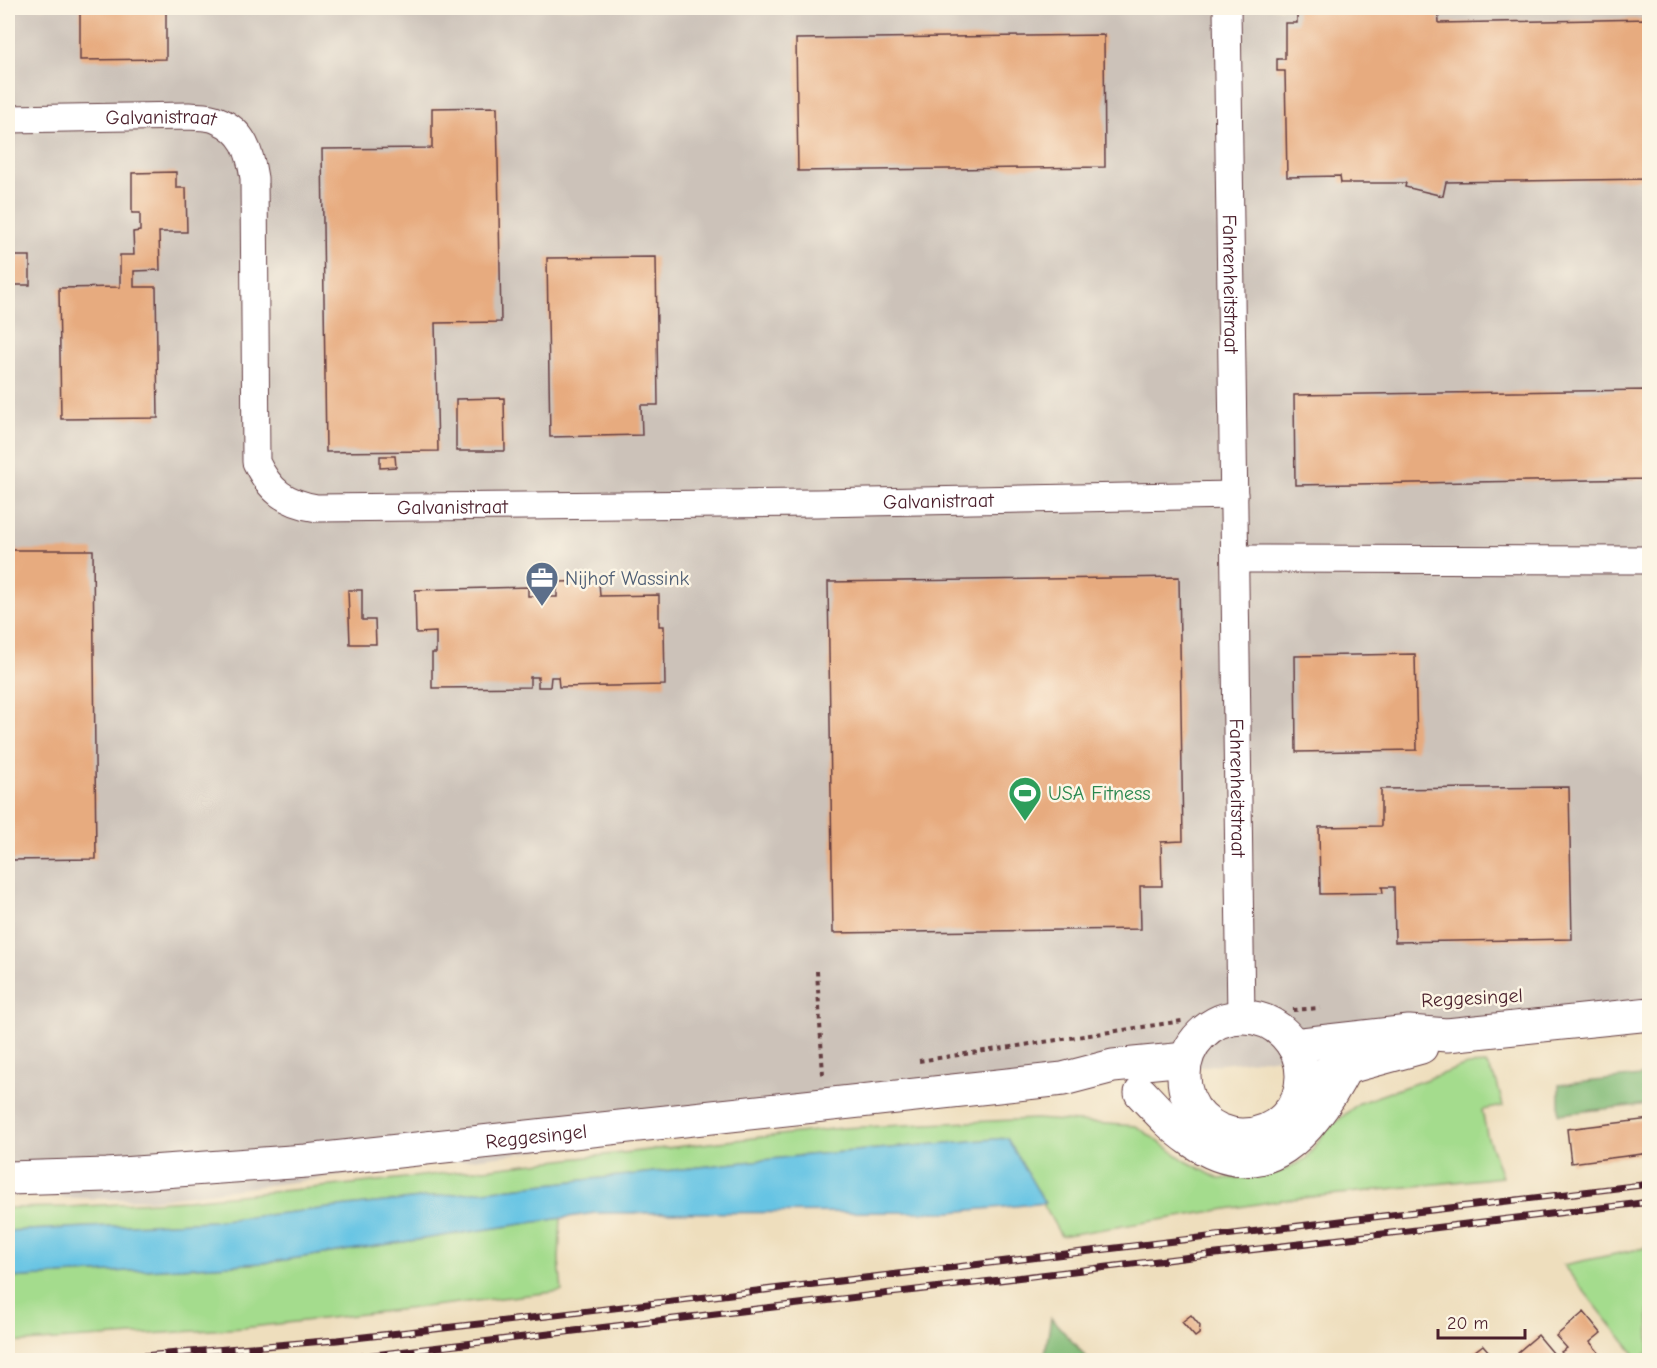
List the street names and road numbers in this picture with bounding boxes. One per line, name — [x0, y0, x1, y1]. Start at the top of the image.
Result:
street label: Galvanistraat — [105, 104, 221, 131]
street label: Fahrenheitstraat — [1218, 214, 1243, 355]
street label: Galvanistraat — [883, 488, 995, 513]
street label: Galvanistraat — [397, 495, 509, 519]
street label: Fahrenheitstraat — [1225, 718, 1250, 859]
street label: Reggesingel — [1421, 984, 1523, 1012]
street label: Reggesingel — [484, 1119, 588, 1153]

